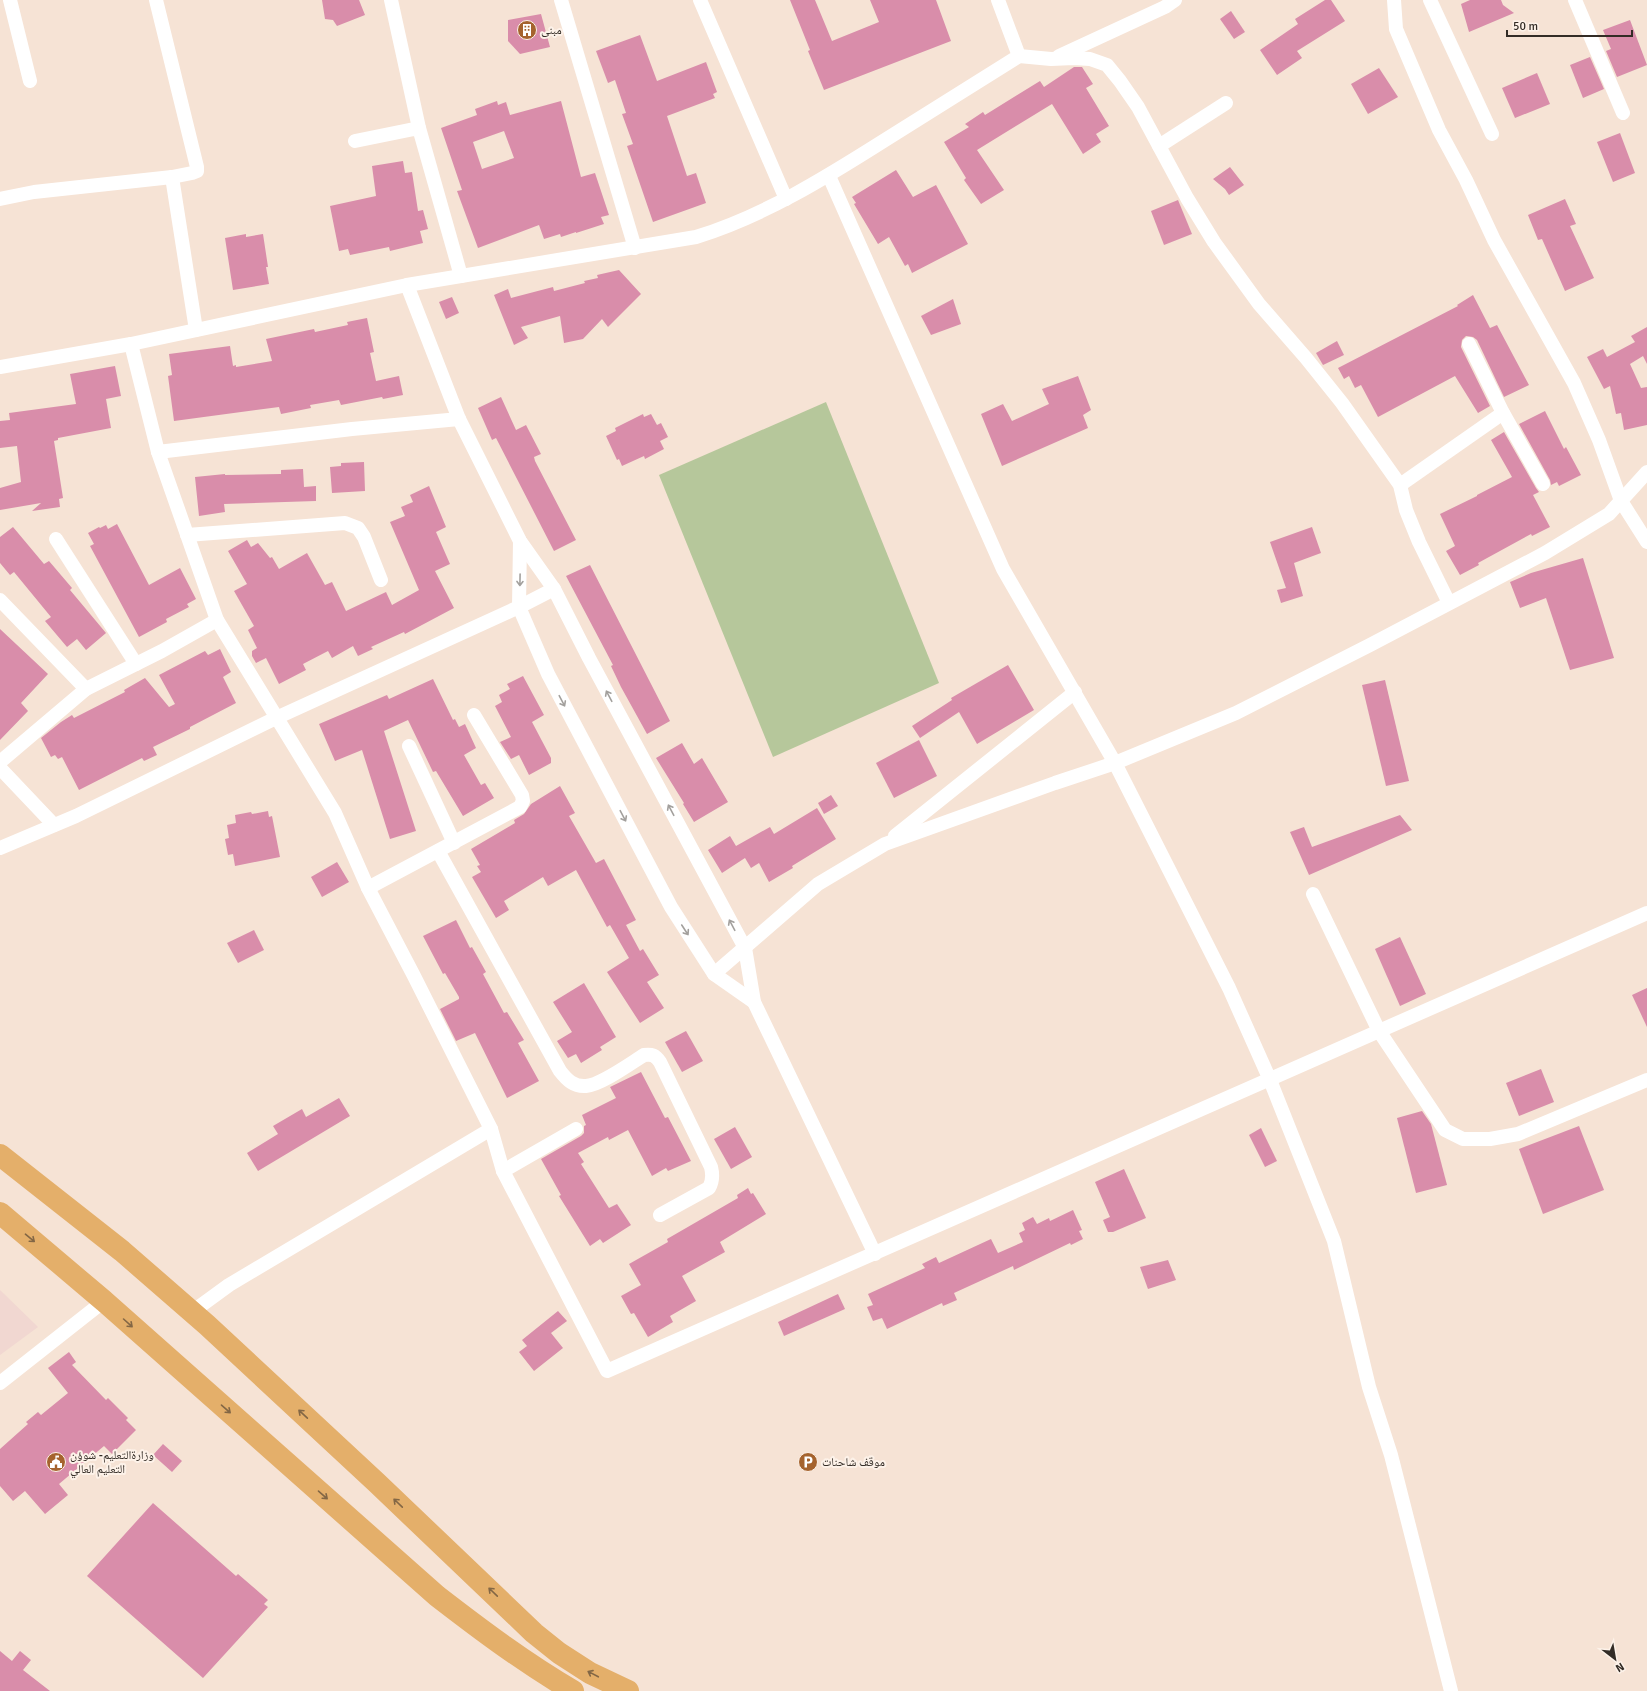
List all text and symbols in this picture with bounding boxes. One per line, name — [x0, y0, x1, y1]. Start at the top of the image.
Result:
scale bar — [1507, 12, 1632, 38]
building icon: مبنى — [516, 19, 538, 41]
text: 50 m — [1513, 19, 1538, 34]
place label: مبنى — [541, 23, 562, 38]
one-way arrow — [516, 573, 524, 586]
one-way arrow — [605, 690, 612, 702]
one-way arrow — [559, 694, 567, 706]
one-way arrow — [666, 805, 674, 817]
one-way arrow — [620, 810, 627, 822]
one-way arrow — [728, 919, 736, 931]
one-way arrow — [681, 924, 690, 935]
one-way arrow — [24, 1234, 35, 1243]
one-way arrow — [123, 1318, 133, 1327]
one-way arrow — [220, 1405, 231, 1414]
one-way arrow — [298, 1410, 308, 1419]
place label: وزارةالتعليم- شوؤن التعليم العالي — [70, 1448, 154, 1479]
public building icon: وزارةالتعليم- شوؤن التعليم العالي — [45, 1451, 67, 1473]
parking icon: موقف شاحنات — [797, 1451, 819, 1473]
place label: موقف شاحنات — [822, 1455, 885, 1470]
one-way arrow — [318, 1490, 329, 1499]
one-way arrow — [393, 1498, 403, 1508]
one-way arrow — [488, 1588, 498, 1597]
north arrow — [1595, 1639, 1635, 1679]
text: N — [1613, 1660, 1627, 1675]
one-way arrow — [587, 1670, 599, 1677]

